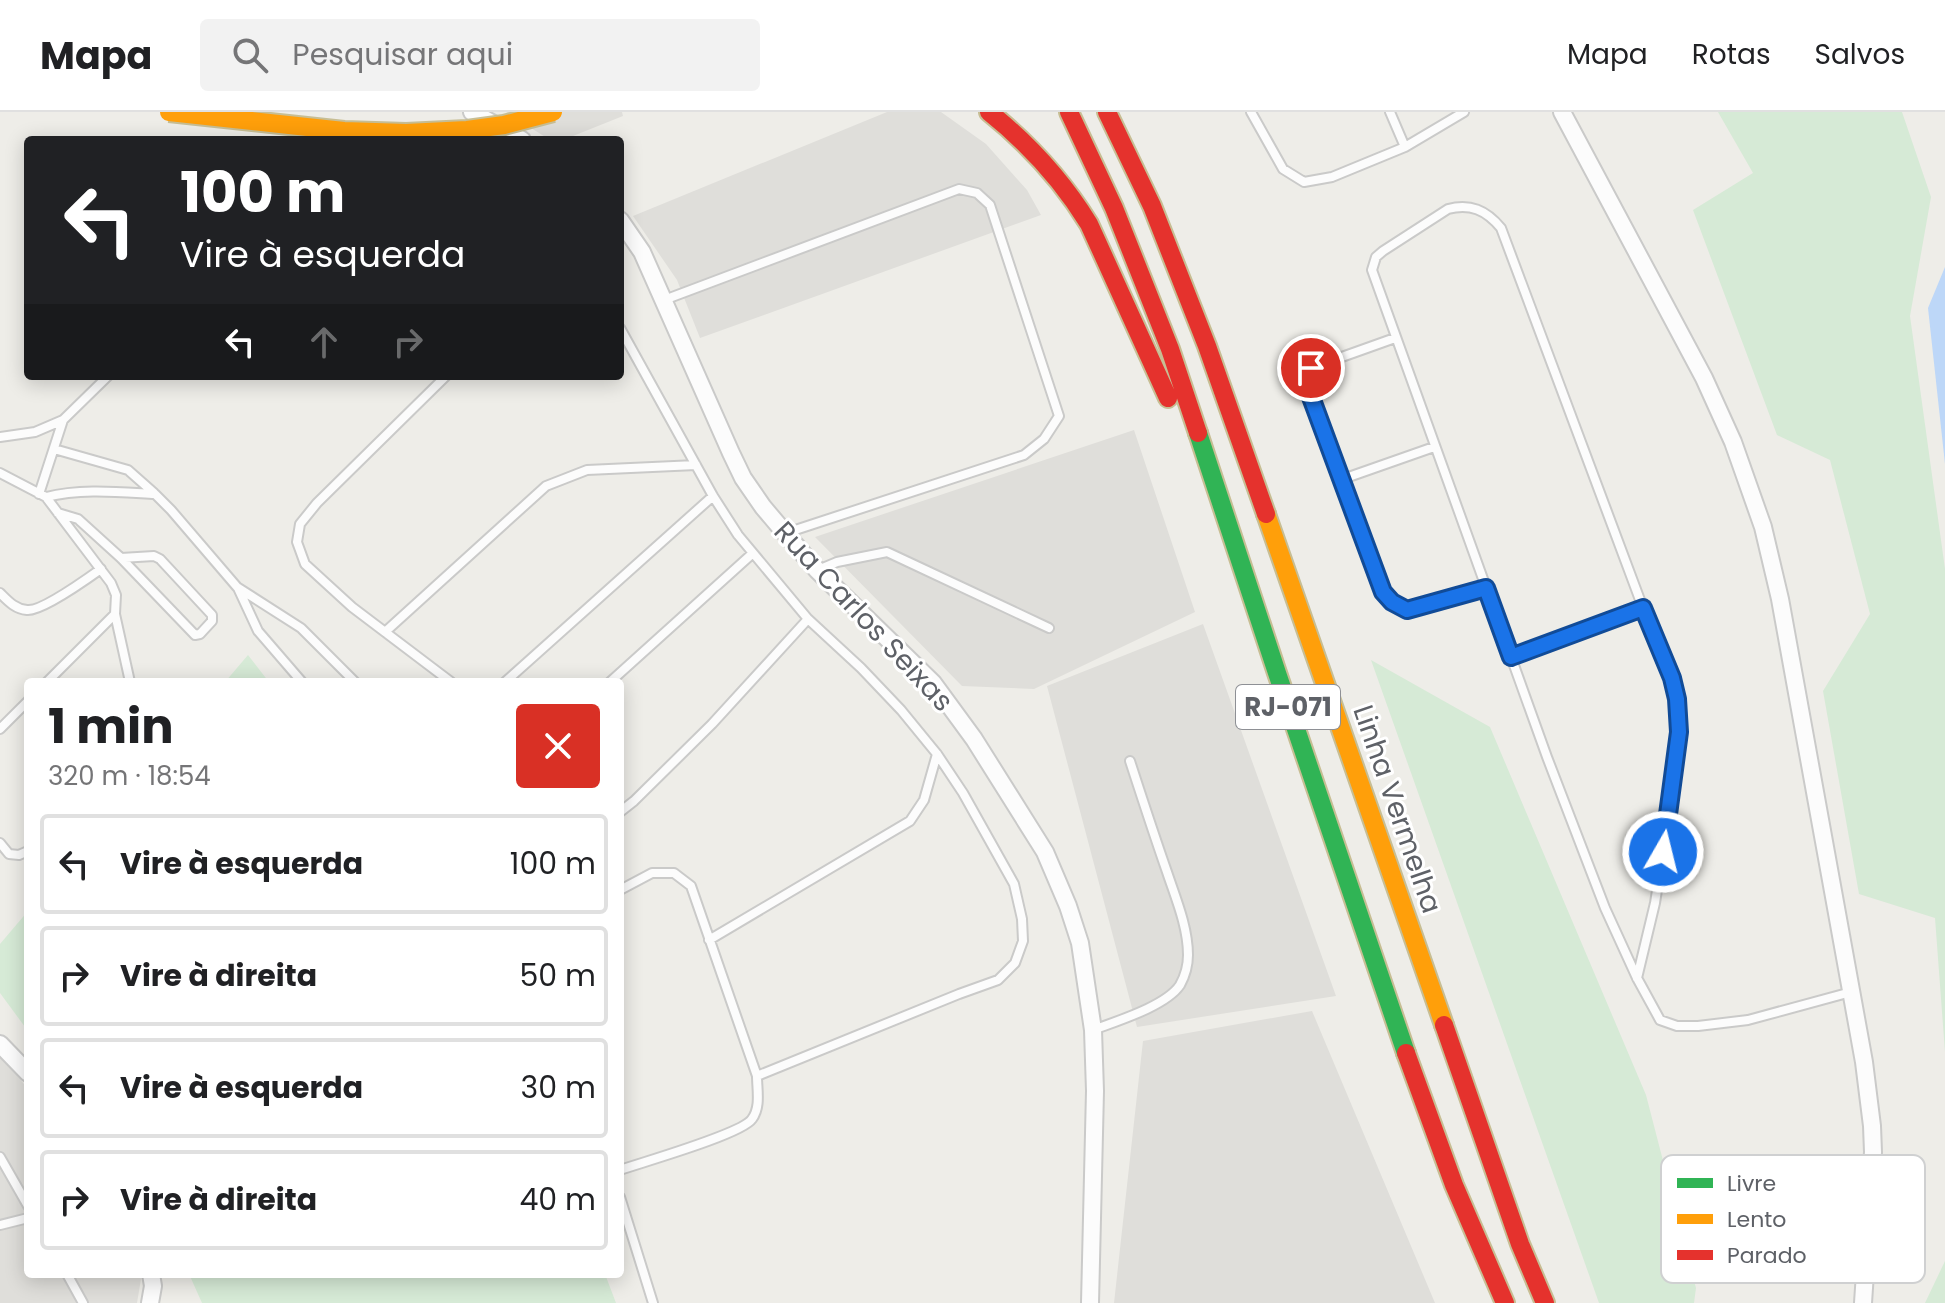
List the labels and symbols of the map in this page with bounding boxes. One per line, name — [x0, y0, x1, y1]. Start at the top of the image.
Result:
pin — [1277, 334, 1345, 402]
street label: Rua Carlos Seixas — [765, 513, 962, 720]
road number: RJ-071 — [1236, 685, 1340, 729]
street label: Linha Vermelha — [1344, 700, 1451, 919]
position arrow — [1621, 810, 1705, 894]
legend — [1661, 1155, 1925, 1283]
text: Livre — [1727, 1168, 1776, 1199]
text: Lento — [1727, 1204, 1786, 1235]
text: Parado — [1727, 1240, 1807, 1271]

